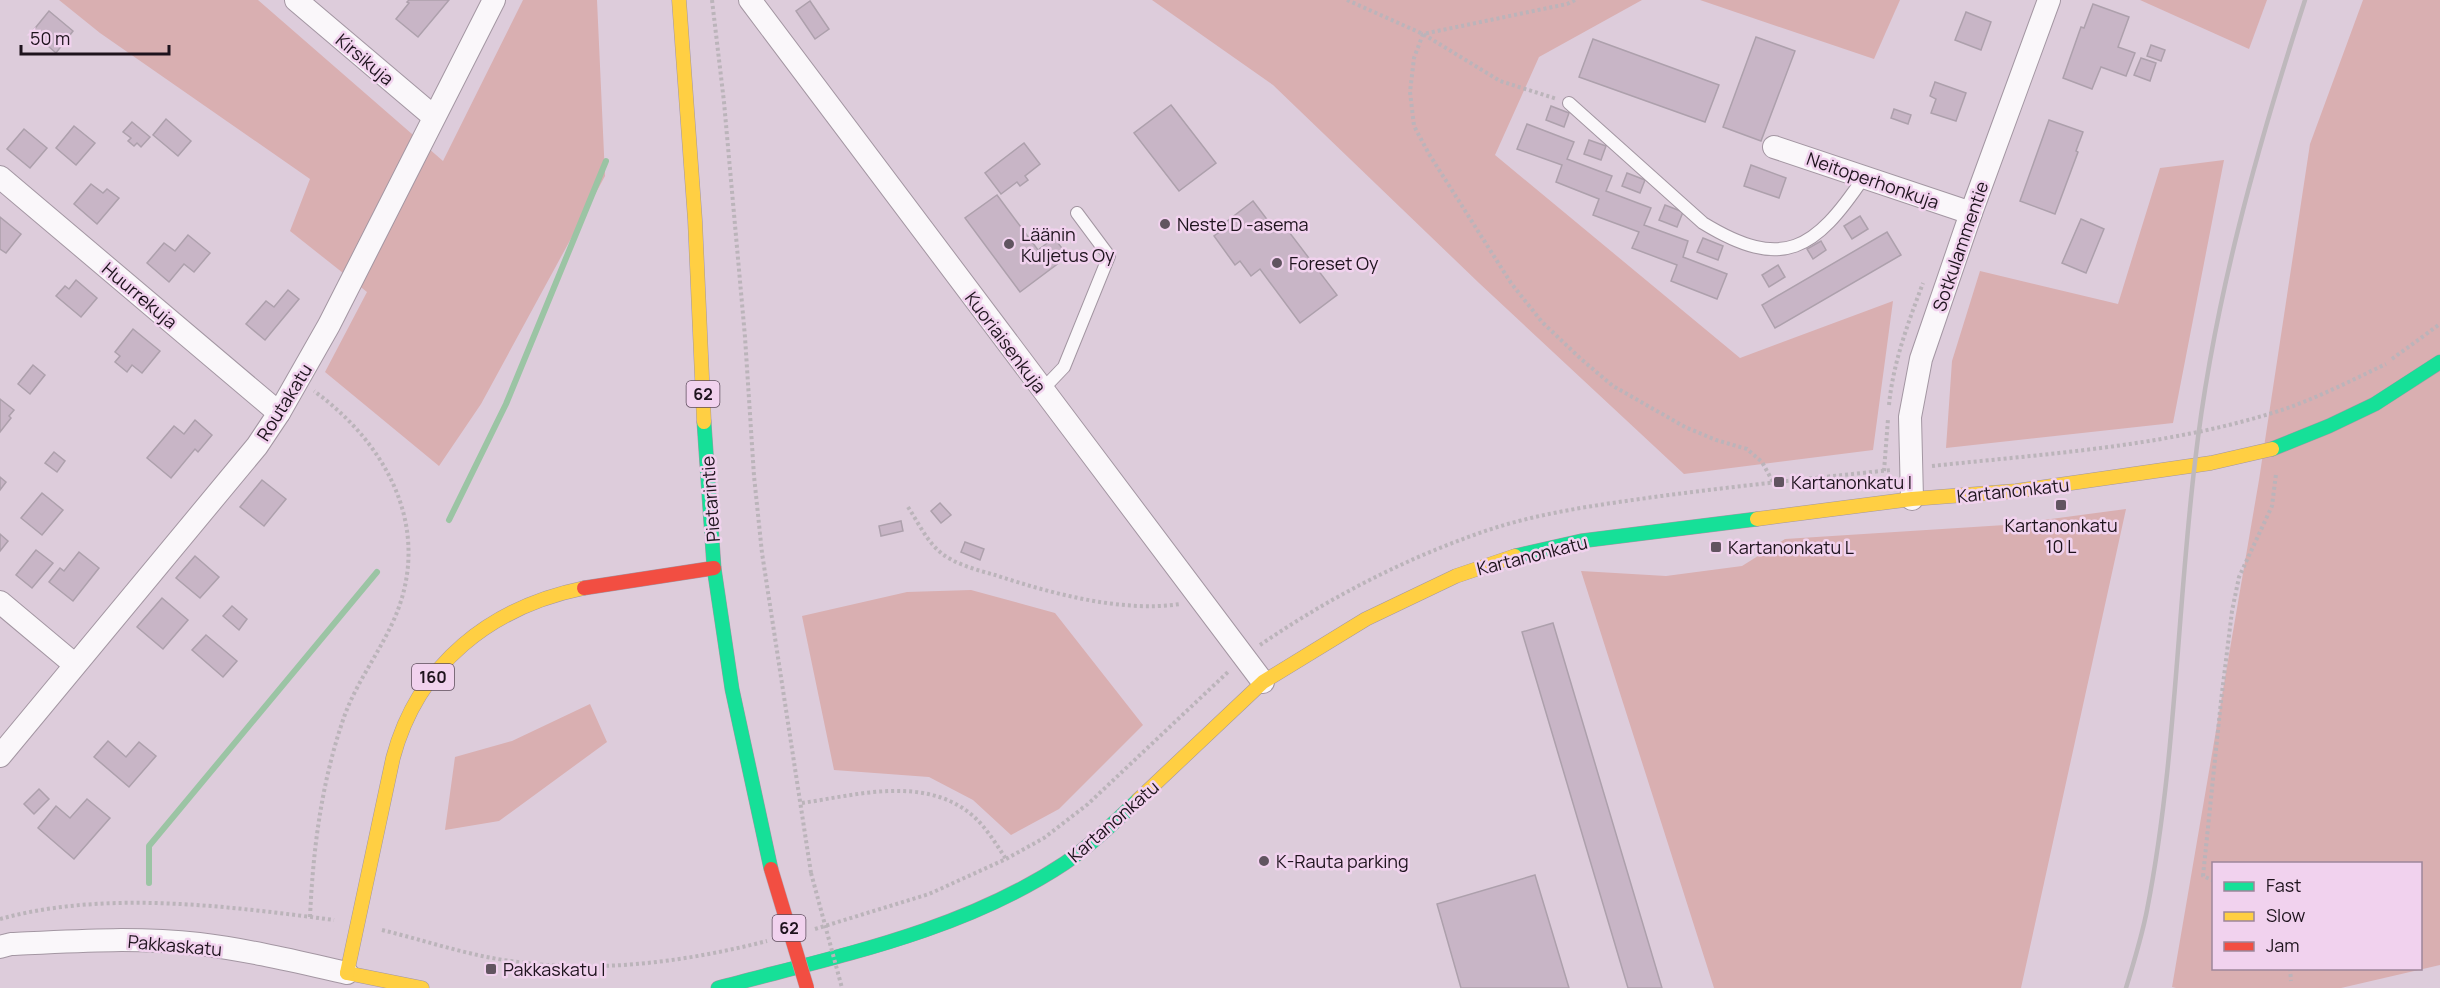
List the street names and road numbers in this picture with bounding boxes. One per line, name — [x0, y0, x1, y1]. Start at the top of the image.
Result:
street label: Kirsikuja — [331, 28, 399, 90]
street label: Neitoperhonkuja — [1804, 146, 1942, 214]
street label: Sotkulammentie — [1926, 178, 1994, 314]
street label: Huurrekuja — [97, 257, 183, 333]
street label: Kuoriaisenkuja — [960, 287, 1052, 397]
street label: Routakatu — [251, 359, 317, 445]
road number: 62 — [686, 381, 720, 407]
street label: Pietarintie — [695, 455, 725, 543]
street label: Kartanonkatu — [1955, 472, 2071, 508]
street label: Kartanonkatu — [1474, 530, 1590, 580]
road number: 160 — [412, 664, 454, 690]
street label: Kartanonkatu — [1062, 775, 1164, 867]
road number: 62 — [772, 915, 806, 941]
street label: Pakkaskatu — [127, 929, 223, 961]

